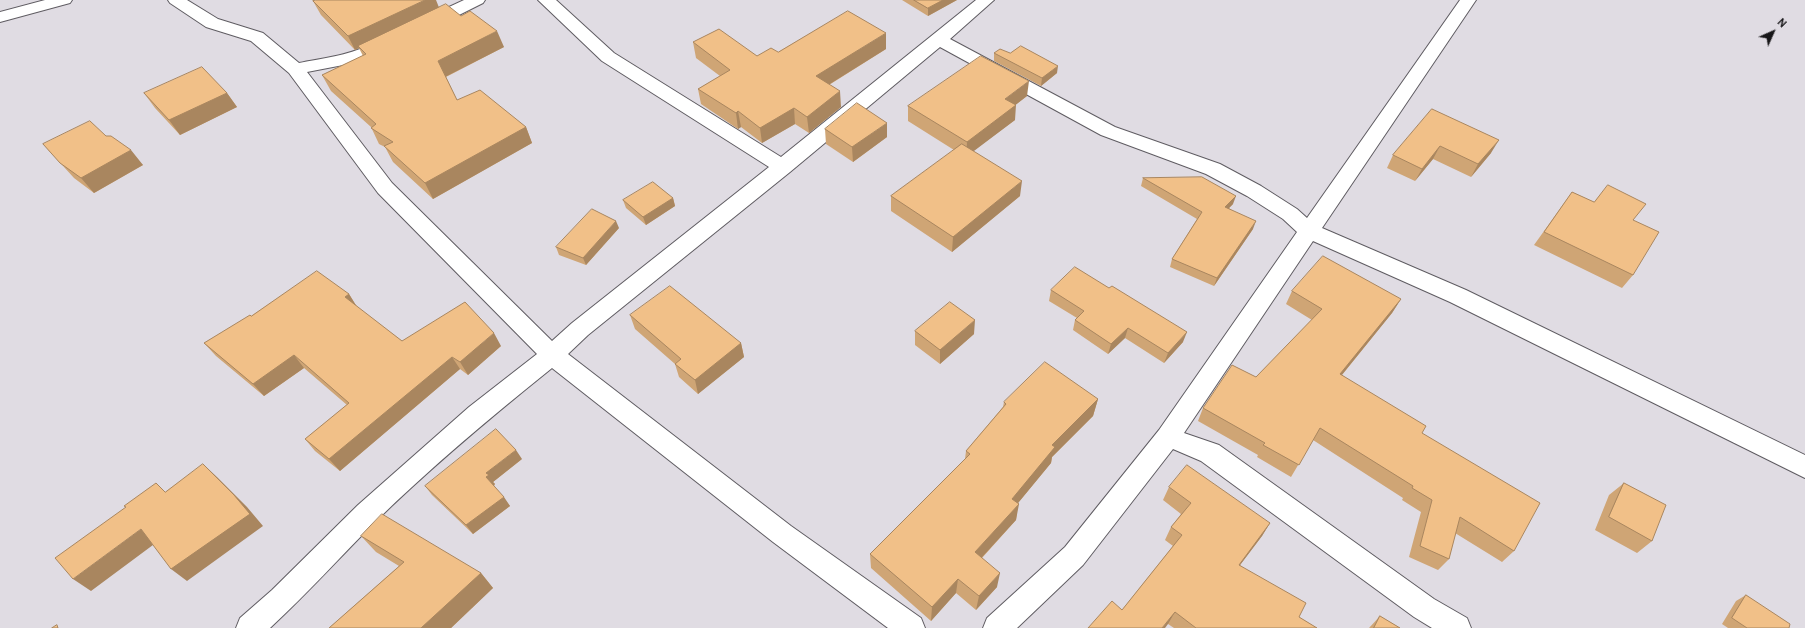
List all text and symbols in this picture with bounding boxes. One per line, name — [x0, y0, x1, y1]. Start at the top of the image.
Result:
north arrow — [1753, 12, 1793, 52]
text: N — [1774, 16, 1789, 31]

